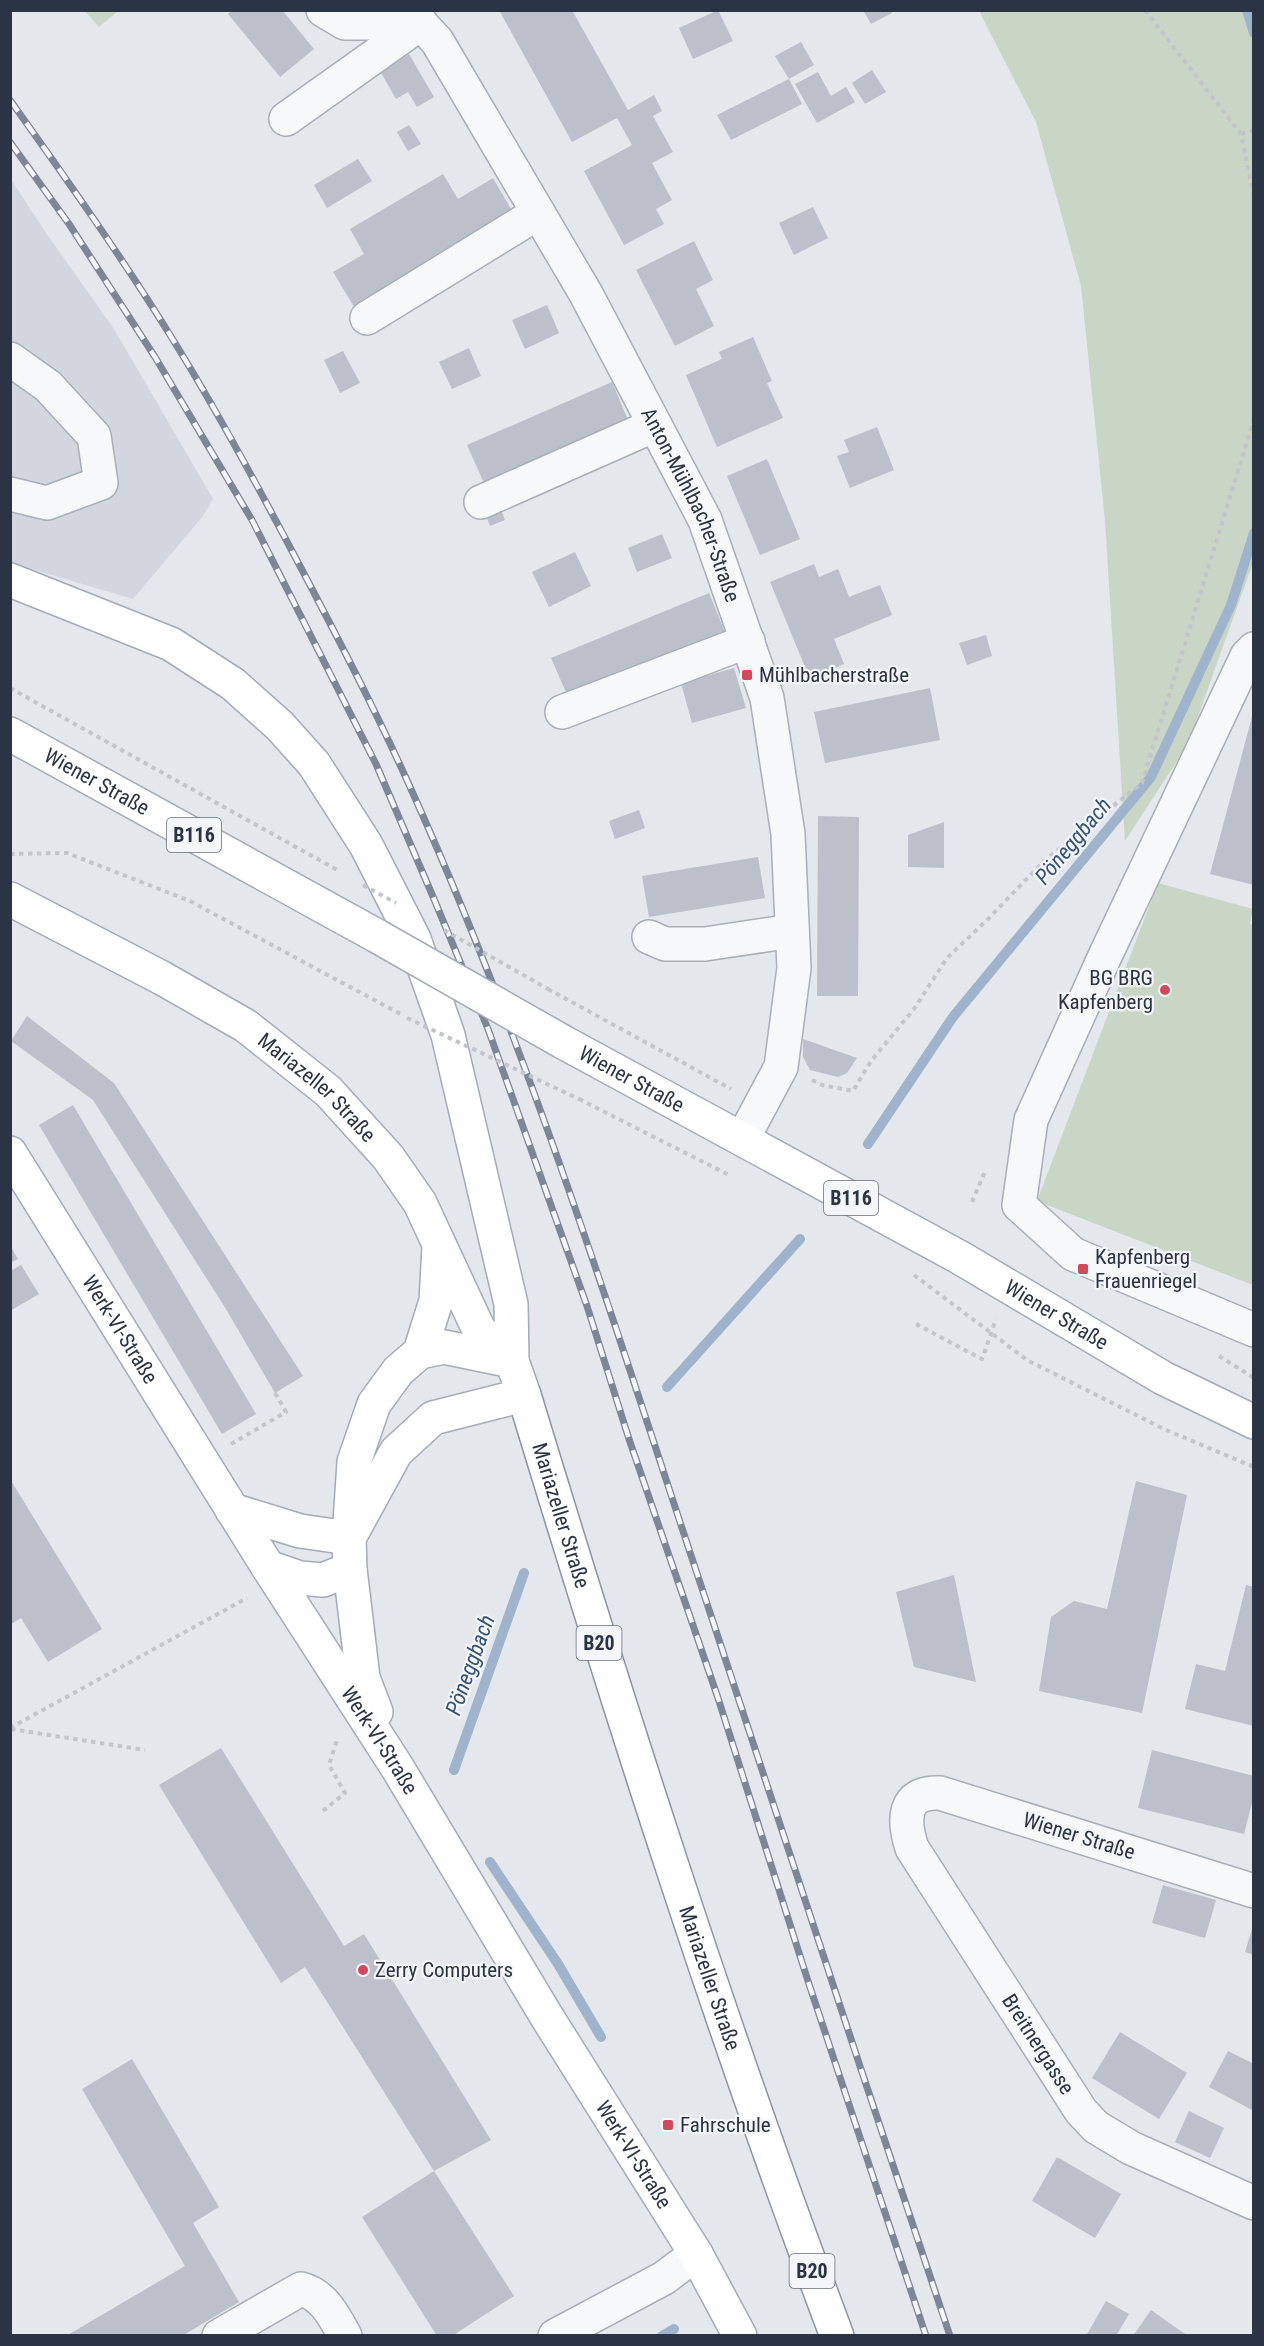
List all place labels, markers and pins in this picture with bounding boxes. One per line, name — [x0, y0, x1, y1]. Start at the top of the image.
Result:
place label: Mühlbacherstraße — [759, 663, 909, 687]
marker: Mühlbacherstraße — [740, 668, 754, 682]
place label: BG BRG Kapfenberg — [1058, 966, 1153, 1014]
marker: BG BRG Kapfenberg — [1158, 983, 1172, 997]
place label: Kapfenberg Frauenriegel — [1095, 1245, 1197, 1293]
marker: Kapfenberg Frauenriegel — [1076, 1262, 1090, 1276]
place label: Zerry Computers — [375, 1958, 513, 1982]
marker: Zerry Computers — [356, 1963, 370, 1977]
place label: Fahrschule — [680, 2113, 771, 2137]
marker: Fahrschule — [661, 2118, 675, 2132]

